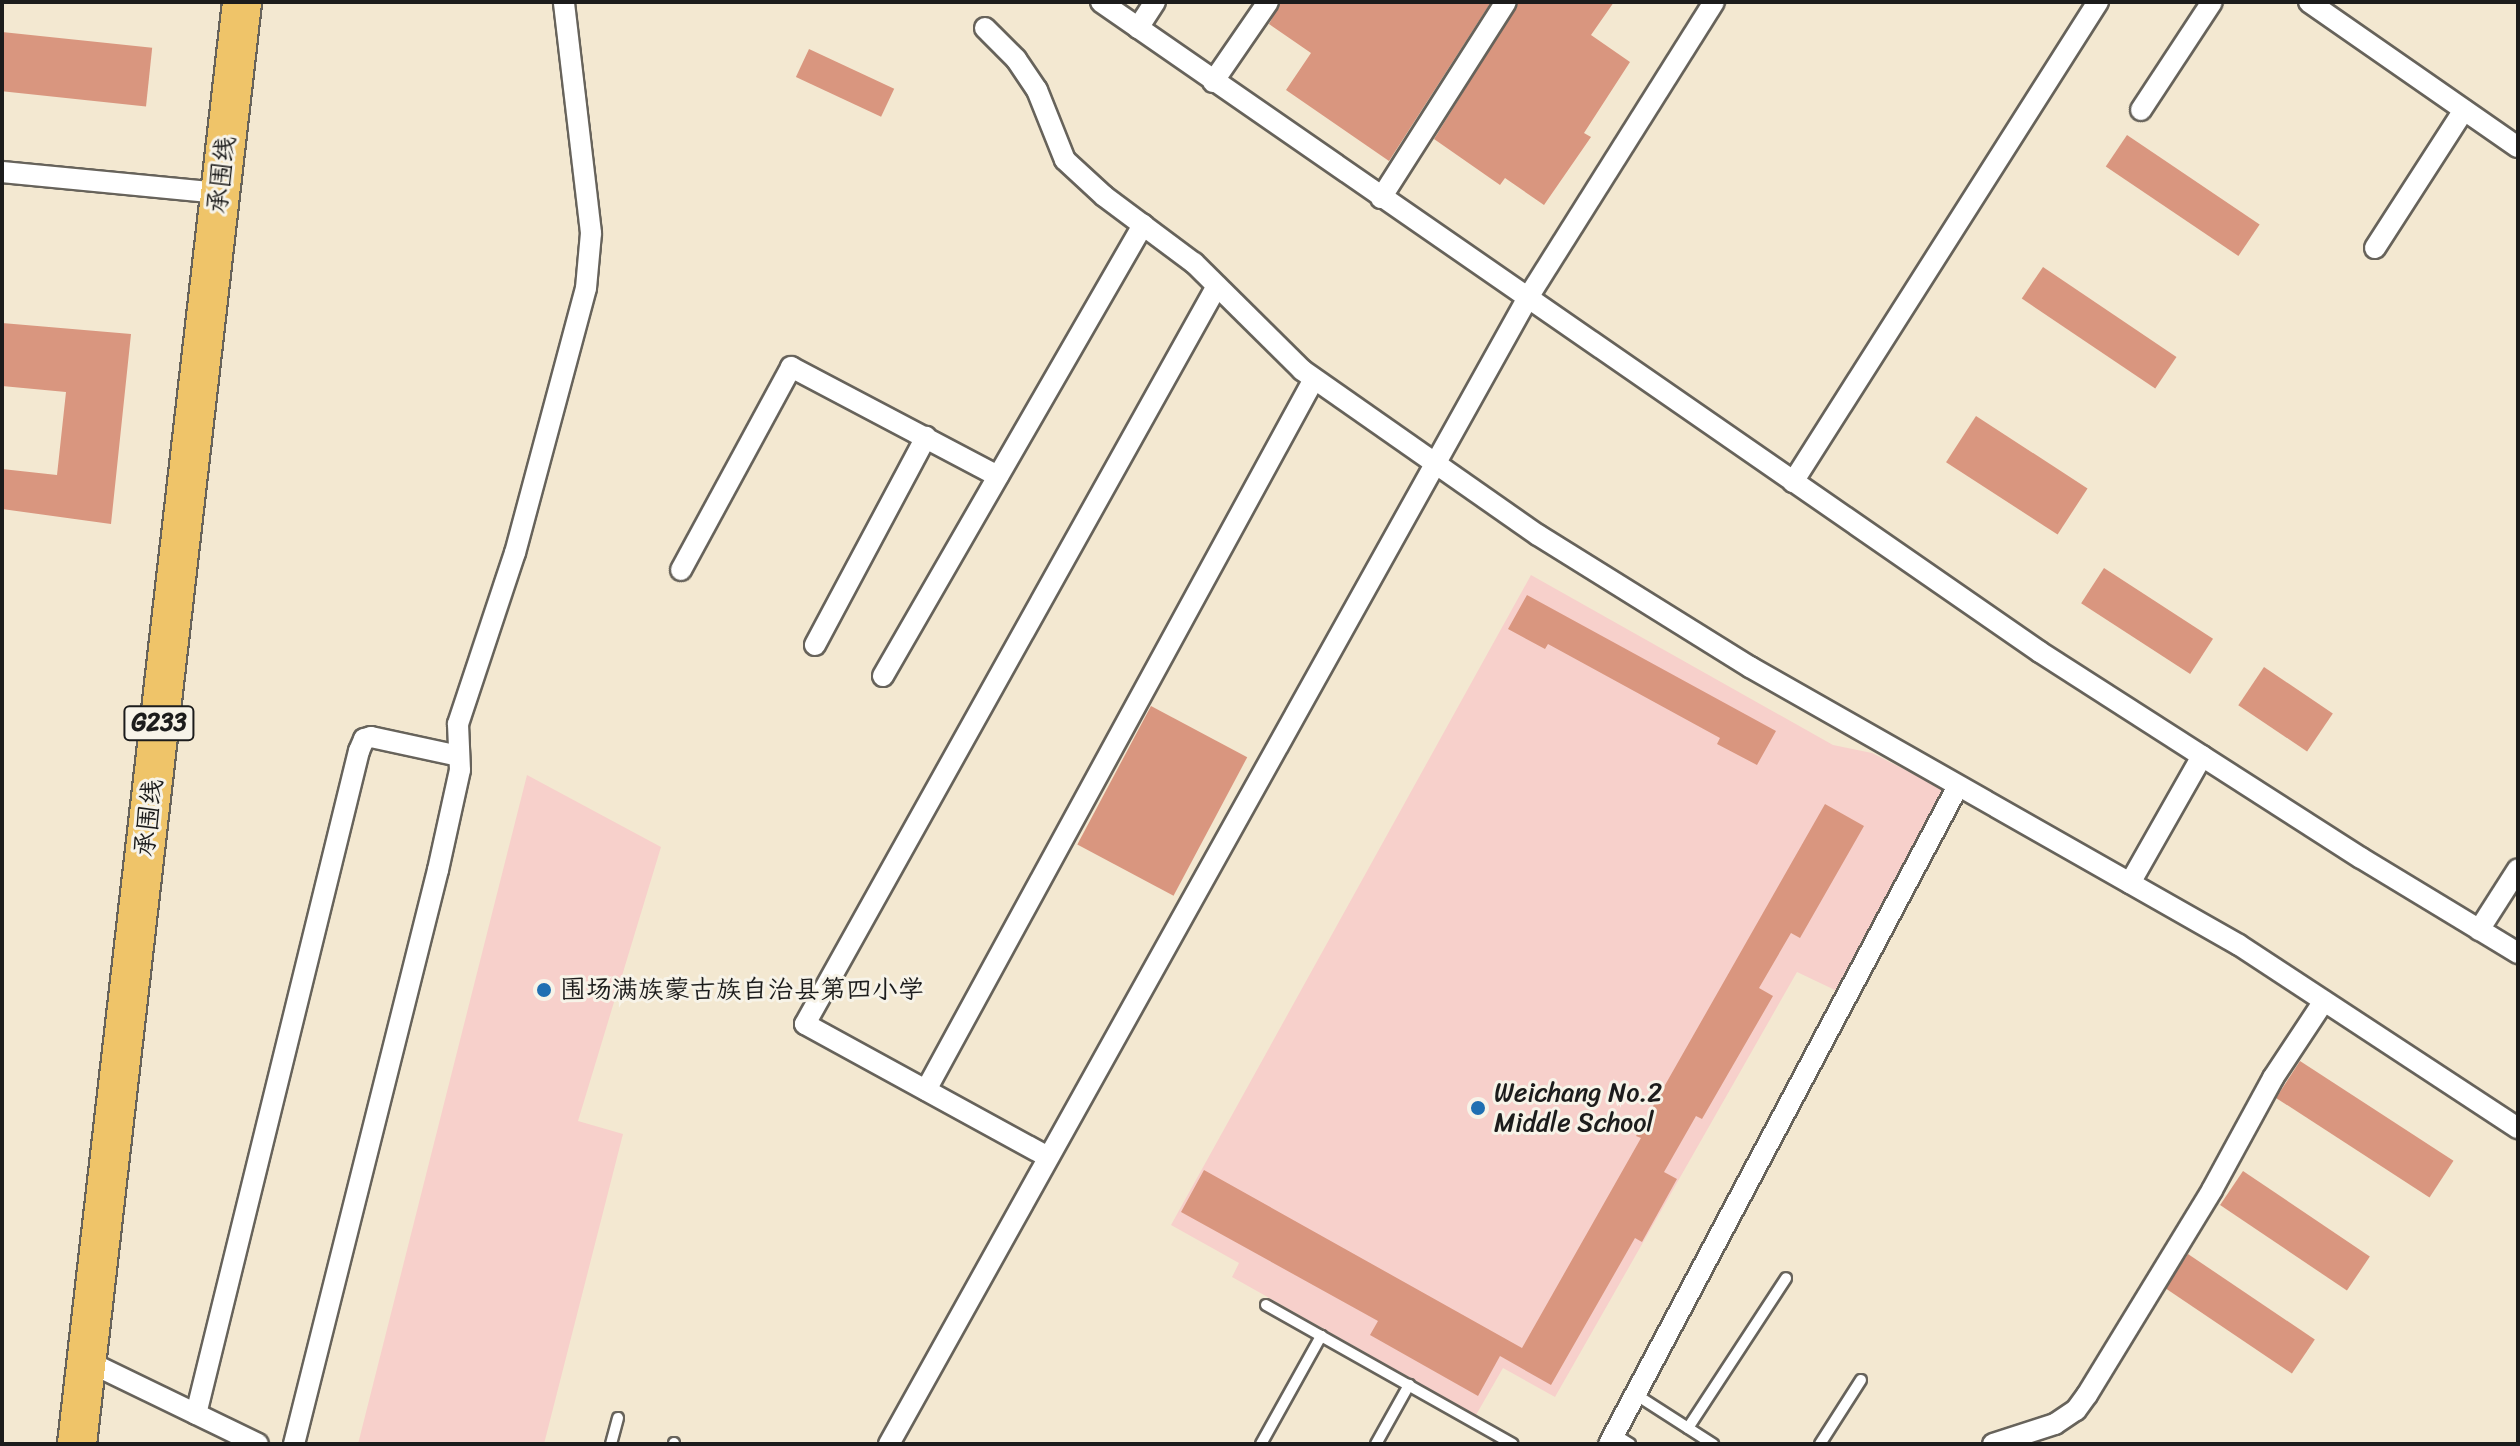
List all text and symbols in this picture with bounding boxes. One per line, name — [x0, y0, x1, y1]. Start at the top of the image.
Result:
street label: 承围线 — [202, 134, 242, 216]
road number: G233 — [123, 703, 195, 743]
street label: 承围线 — [129, 777, 169, 859]
place label: 围场满族蒙古族自治县第四小学 — [560, 974, 924, 1006]
marker: 围场满族蒙古族自治县第四小学 — [535, 981, 553, 999]
place label: Weichang No.2 Middle School — [1494, 1077, 1662, 1138]
marker: Weichang No.2 Middle School — [1469, 1099, 1487, 1117]

